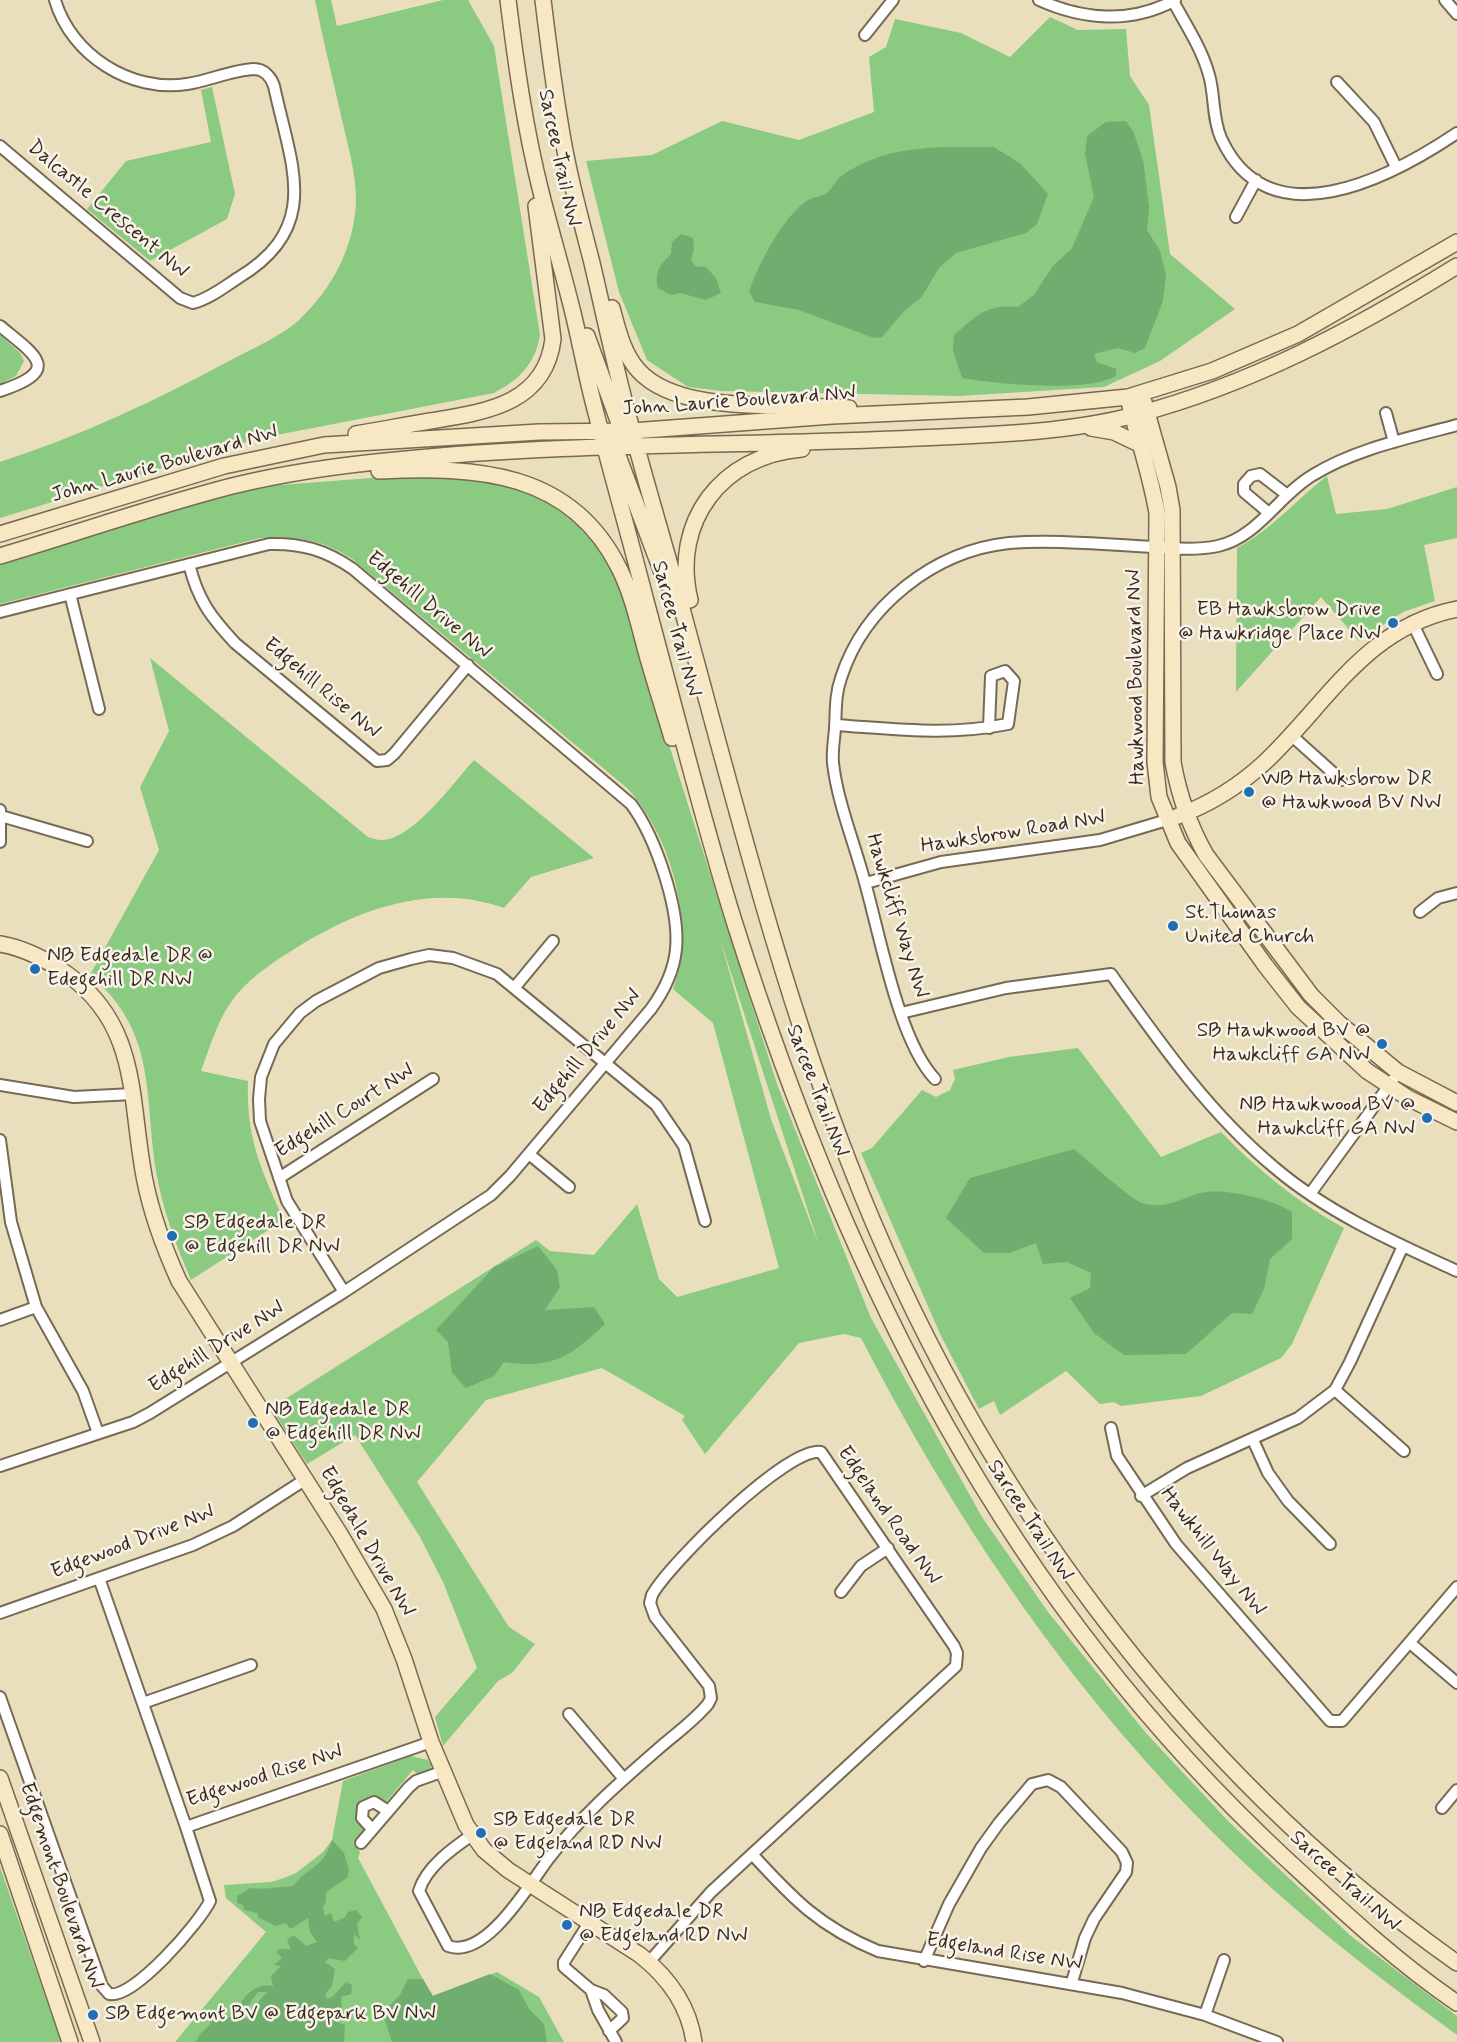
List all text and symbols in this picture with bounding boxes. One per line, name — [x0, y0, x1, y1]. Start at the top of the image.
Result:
street label: Sarcee Trail NW — [531, 87, 585, 229]
street label: Dalcastle Crescent NW — [21, 135, 193, 285]
street label: John Laurie Boulevard NW — [621, 381, 857, 423]
street label: John Laurie Boulevard NW — [49, 421, 281, 509]
street label: Edgehill Drive NW — [361, 547, 495, 665]
street label: Sarcee Trail NW — [645, 558, 705, 700]
street label: Hawkwood Boulevard NW — [1123, 569, 1151, 785]
place label: EB Hawksbrow Drive @ Hawkridge Place NW — [1178, 598, 1381, 648]
marker: EB Hawksbrow Drive @ Hawkridge Place NW — [1386, 616, 1400, 630]
street label: Edgehill Rise NW — [258, 633, 384, 745]
place label: WB Hawksbrow DR @ Hawkwood BV NW — [1261, 767, 1441, 817]
marker: WB Hawksbrow DR @ Hawkwood BV NW — [1242, 785, 1256, 799]
street label: Hawksbrow Road NW — [919, 806, 1107, 860]
street label: Hawkcliff Way NW — [859, 831, 933, 1001]
place label: St.Thomas United Church — [1185, 901, 1314, 951]
marker: St.Thomas United Church — [1166, 919, 1180, 933]
place label: NB Edgedale DR @ Edegehill DR NW — [47, 944, 213, 994]
marker: NB Edgedale DR @ Edegehill DR NW — [28, 962, 42, 976]
street label: Edgehill Drive NW — [529, 985, 647, 1119]
place label: SB Hawkwood BV @ Hawkcliff GA NW — [1197, 1019, 1370, 1069]
street label: Sarcee Trail NW — [779, 1021, 853, 1161]
marker: SB Hawkwood BV @ Hawkcliff GA NW — [1375, 1037, 1389, 1051]
street label: Edgehill Court NW — [271, 1059, 419, 1165]
place label: NB Hawkwood BV @ Hawkcliff GA NW — [1239, 1093, 1415, 1143]
marker: NB Hawkwood BV @ Hawkcliff GA NW — [1420, 1111, 1434, 1125]
place label: SB Edgedale DR @ Edgehill DR NW — [184, 1211, 340, 1261]
marker: SB Edgedale DR @ Edgehill DR NW — [165, 1229, 179, 1243]
street label: Edgehill Drive NW — [145, 1296, 289, 1400]
place label: NB Edgedale DR @ Edgehill DR NW — [265, 1398, 421, 1448]
marker: NB Edgedale DR @ Edgehill DR NW — [246, 1416, 260, 1430]
street label: Edgeland Road NW — [831, 1442, 945, 1590]
street label: Sarcee Trail NW — [980, 1456, 1078, 1586]
street label: Edgedale Drive NW — [313, 1462, 419, 1622]
street label: Hawkhill Way NW — [1154, 1483, 1270, 1621]
street label: Edgewood Drive NW — [48, 1500, 218, 1586]
street label: Edgewood Rise NW — [184, 1740, 346, 1814]
street label: Edgemont Boulevard NW — [13, 1779, 107, 1993]
place label: SB Edgedale DR @ Edgeland RD NW — [493, 1808, 662, 1858]
marker: SB Edgedale DR @ Edgeland RD NW — [474, 1826, 488, 1840]
street label: Sarcee Trail NW — [1284, 1826, 1404, 1938]
place label: NB Edgedale DR @ Edgeland RD NW — [579, 1900, 748, 1950]
marker: NB Edgedale DR @ Edgeland RD NW — [560, 1918, 574, 1932]
street label: Edgeland Rise NW — [924, 1928, 1084, 1978]
place label: SB Edgemont BV @ Edgepark BV NW — [105, 2002, 436, 2028]
marker: SB Edgemont BV @ Edgepark BV NW — [86, 2008, 100, 2022]

